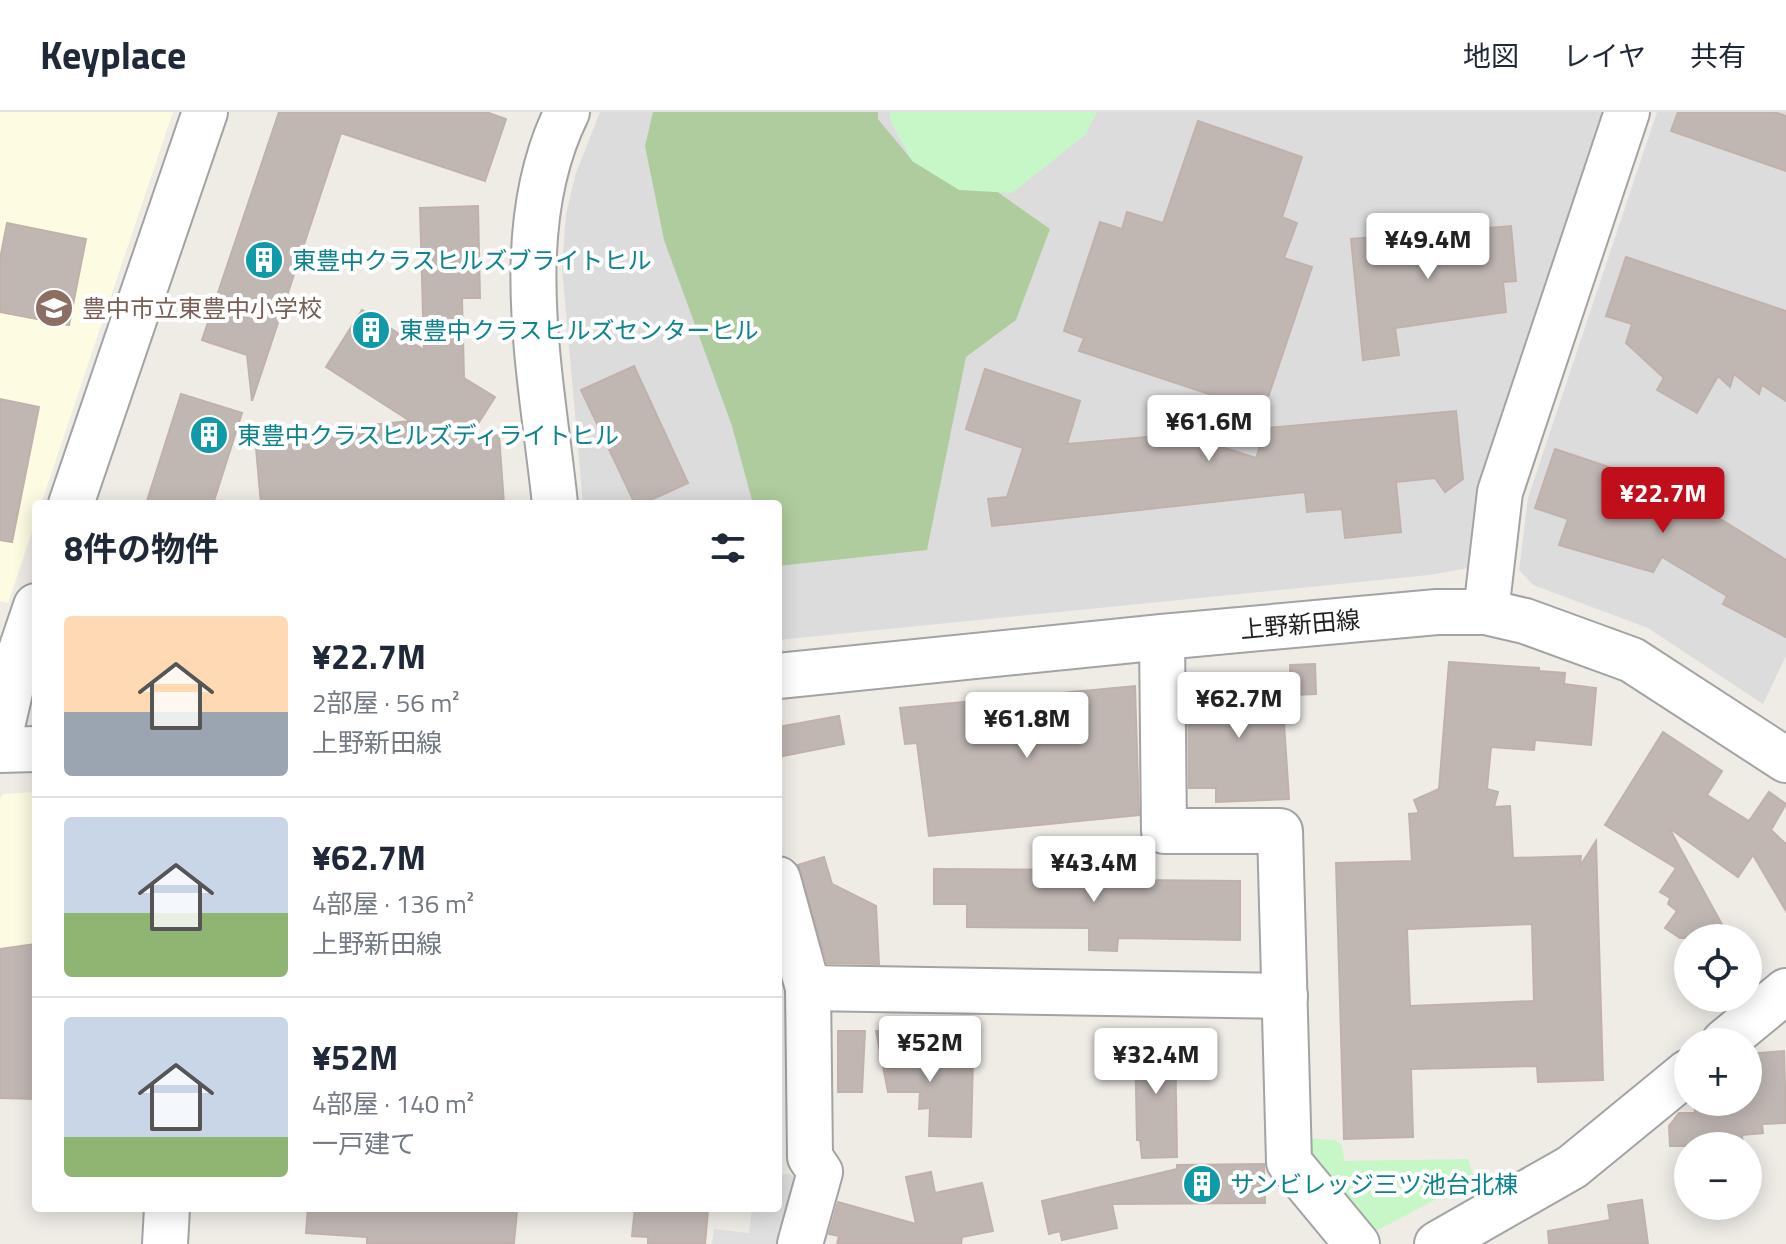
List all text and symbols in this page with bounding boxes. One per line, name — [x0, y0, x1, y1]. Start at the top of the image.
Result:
text: Keyplace — [40, 26, 187, 84]
text: 地図 — [1463, 34, 1519, 77]
text: レイヤ — [1563, 34, 1646, 77]
text: 共有 — [1690, 34, 1746, 77]
pin: ¥49.4M — [1363, 213, 1493, 281]
text: ¥49.4M — [1384, 219, 1472, 258]
building icon: 東豊中クラスヒルズブライトヒル — [243, 239, 285, 281]
place label: 東豊中クラスヒルズブライトヒル — [292, 242, 652, 278]
school or university icon: 豊中市立東豊中小学校 — [33, 287, 75, 329]
place label: 豊中市立東豊中小学校 — [82, 290, 322, 326]
building icon: 東豊中クラスヒルズセンターヒル — [350, 309, 392, 351]
place label: 東豊中クラスヒルズセンターヒル — [399, 312, 759, 348]
pin: ¥61.6M — [1144, 395, 1274, 463]
text: ¥61.6M — [1165, 401, 1253, 440]
building icon: 東豊中クラスヒルズディライトヒル — [188, 414, 230, 456]
place label: 東豊中クラスヒルズディライトヒル — [237, 417, 619, 453]
pin: ¥22.7M — [1598, 467, 1728, 535]
text: ¥22.7M — [1619, 473, 1707, 512]
text: 8件の物件 — [64, 522, 219, 574]
icon: filters — [706, 526, 750, 570]
street label: 上野新田線 — [1239, 601, 1361, 647]
text: ¥22.7M — [312, 630, 426, 682]
icon: home — [128, 648, 224, 744]
pin: ¥62.7M — [1174, 672, 1304, 740]
text: ¥62.7M — [1195, 678, 1283, 717]
text: 2部屋 · 56 m² — [312, 683, 460, 722]
pin: ¥61.8M — [962, 692, 1092, 760]
text: ¥61.8M — [983, 698, 1071, 737]
text: 上野新田線 — [312, 723, 442, 762]
text: ¥62.7M — [312, 831, 426, 883]
pin: ¥43.4M — [1029, 836, 1159, 904]
text: ¥43.4M — [1050, 842, 1138, 881]
icon: home — [128, 849, 224, 945]
text: 4部屋 · 136 m² — [312, 884, 474, 923]
text: 上野新田線 — [312, 924, 442, 963]
map controls — [1674, 924, 1762, 1220]
button: locate — [1674, 924, 1762, 1012]
pin: ¥52M — [883, 1016, 977, 1084]
text: ¥52M — [897, 1022, 963, 1061]
pin: ¥32.4M — [1091, 1028, 1221, 1096]
button: + — [1674, 1028, 1762, 1116]
text: ¥52M — [312, 1031, 398, 1083]
text: ¥32.4M — [1112, 1034, 1200, 1073]
icon: home — [128, 1049, 224, 1145]
text: 4部屋 · 140 m² — [312, 1084, 474, 1123]
text: 一戸建て — [312, 1124, 416, 1163]
button: − — [1674, 1132, 1762, 1220]
building icon: サンビレッジ三ツ池台北棟 — [1181, 1163, 1223, 1205]
place label: サンビレッジ三ツ池台北棟 — [1230, 1166, 1518, 1202]

